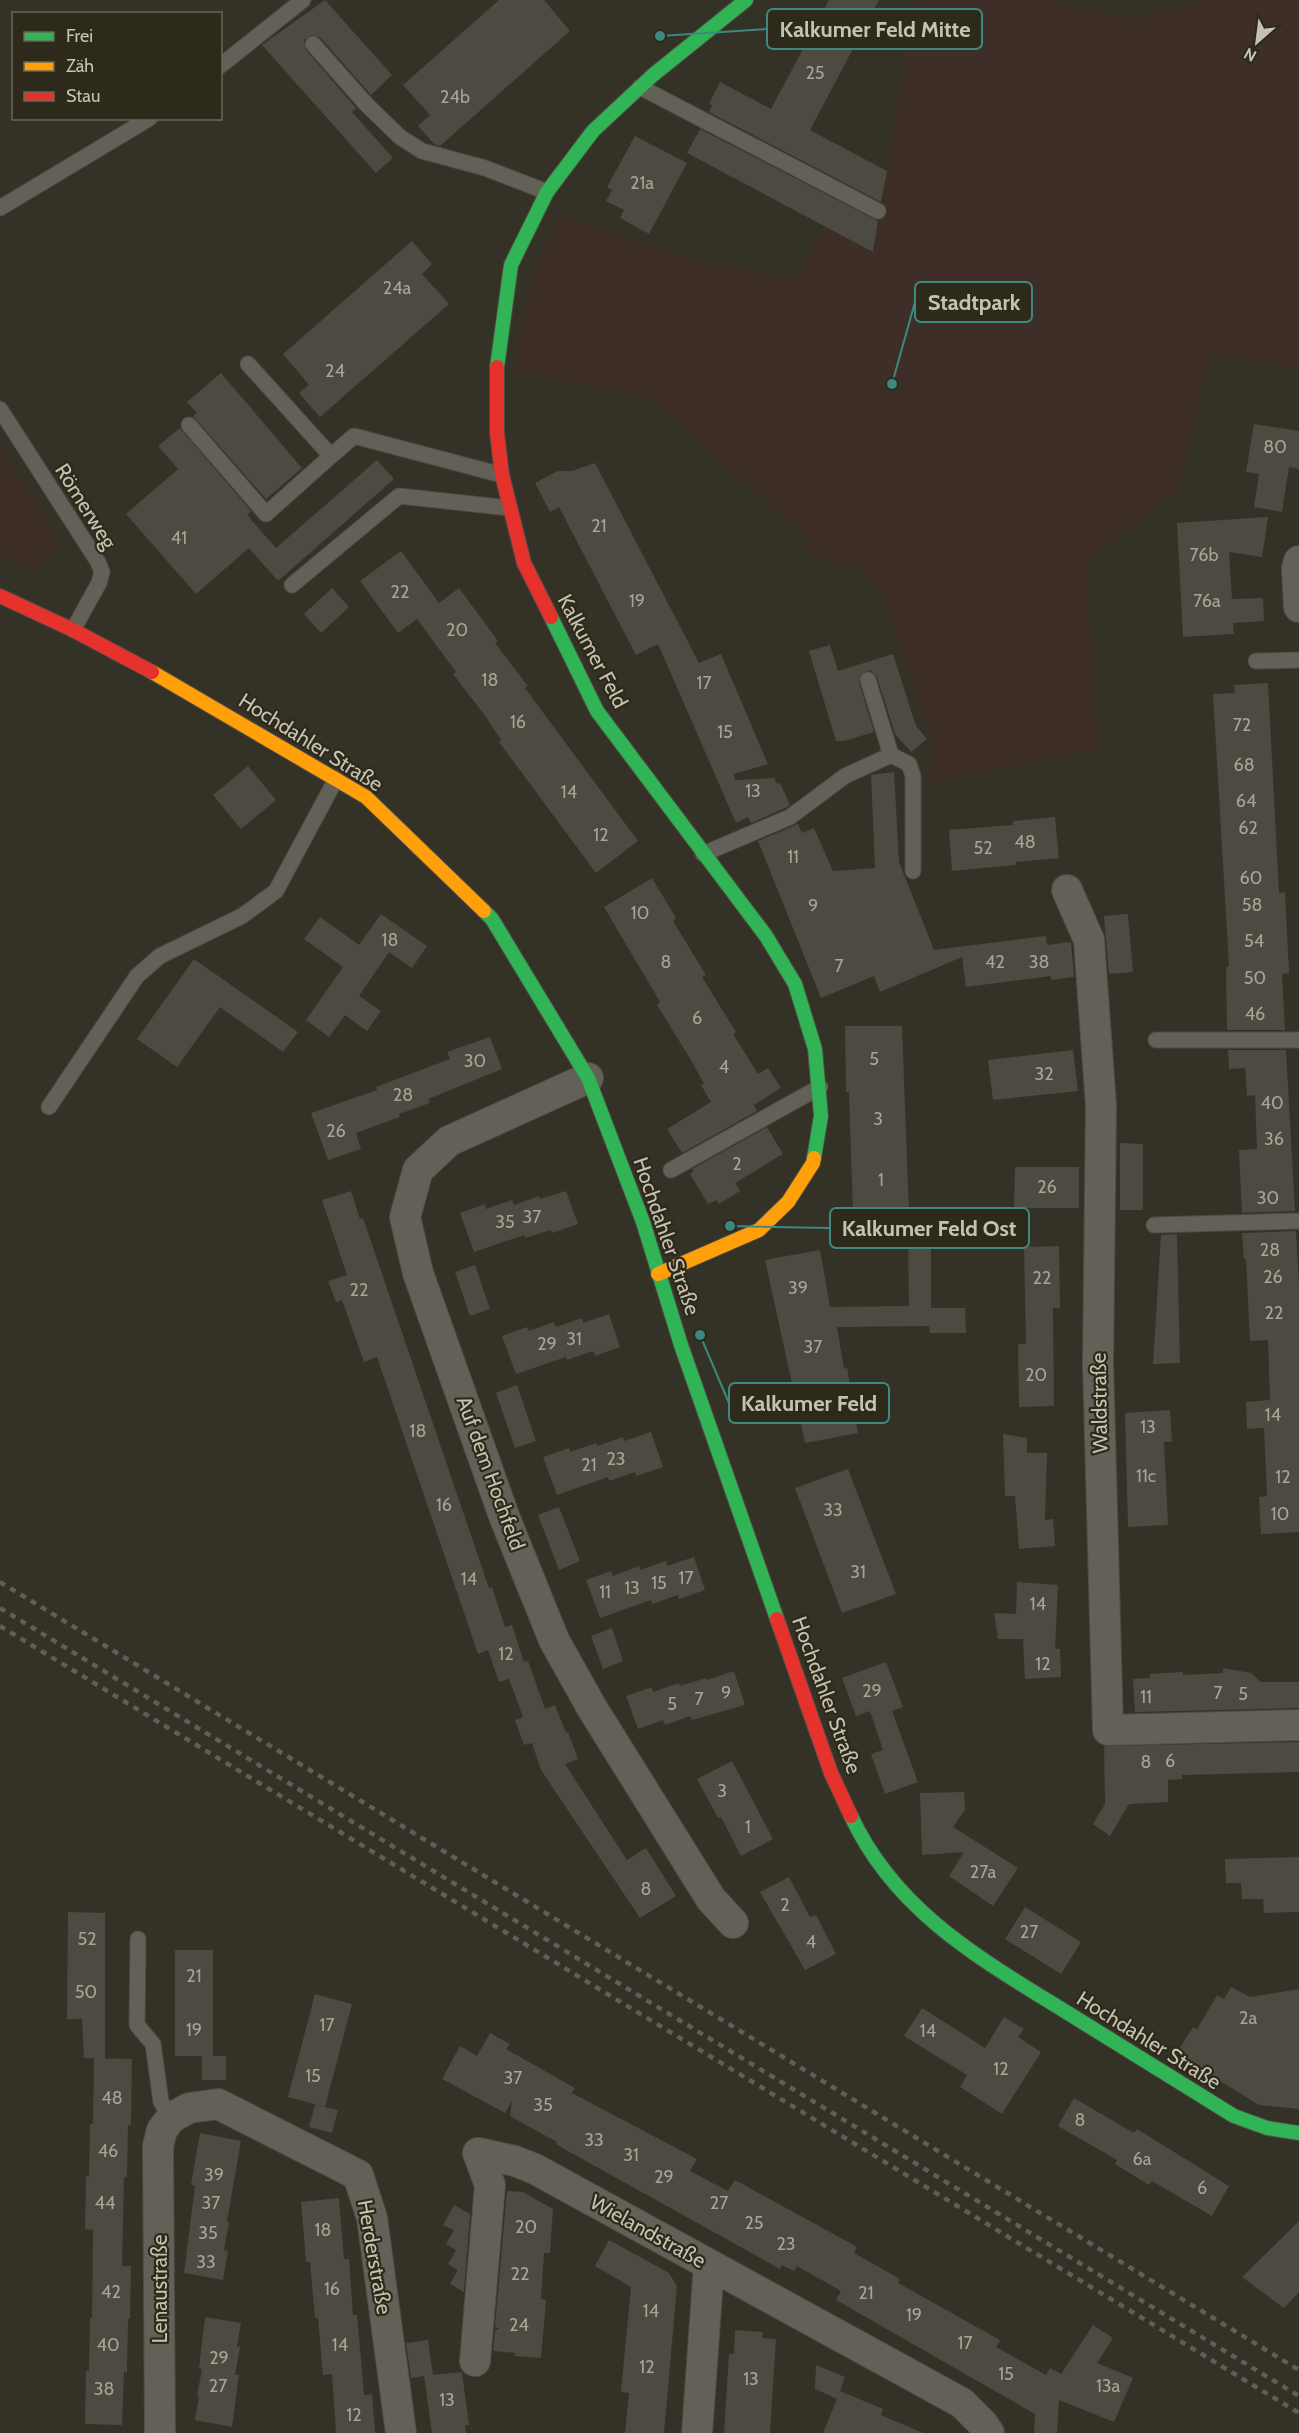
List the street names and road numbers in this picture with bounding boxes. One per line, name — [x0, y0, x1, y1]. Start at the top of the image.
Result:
street label: Römerweg — [50, 459, 122, 554]
street label: Kalkumer Feld — [553, 590, 633, 712]
street label: Hochdahler Straße — [234, 688, 388, 797]
street label: Hochdahler Straße — [628, 1154, 706, 1319]
street label: Waldstraße — [1086, 1352, 1112, 1454]
street label: Auf dem Hochfeld — [452, 1393, 530, 1553]
street label: Hochdahler Straße — [787, 1613, 867, 1777]
street label: Hochdahler Straße — [1072, 1986, 1226, 2095]
street label: Wielandstraße — [586, 2189, 710, 2273]
street label: Herderstraße — [353, 2198, 397, 2316]
street label: Lenaustraße — [147, 2234, 172, 2344]

